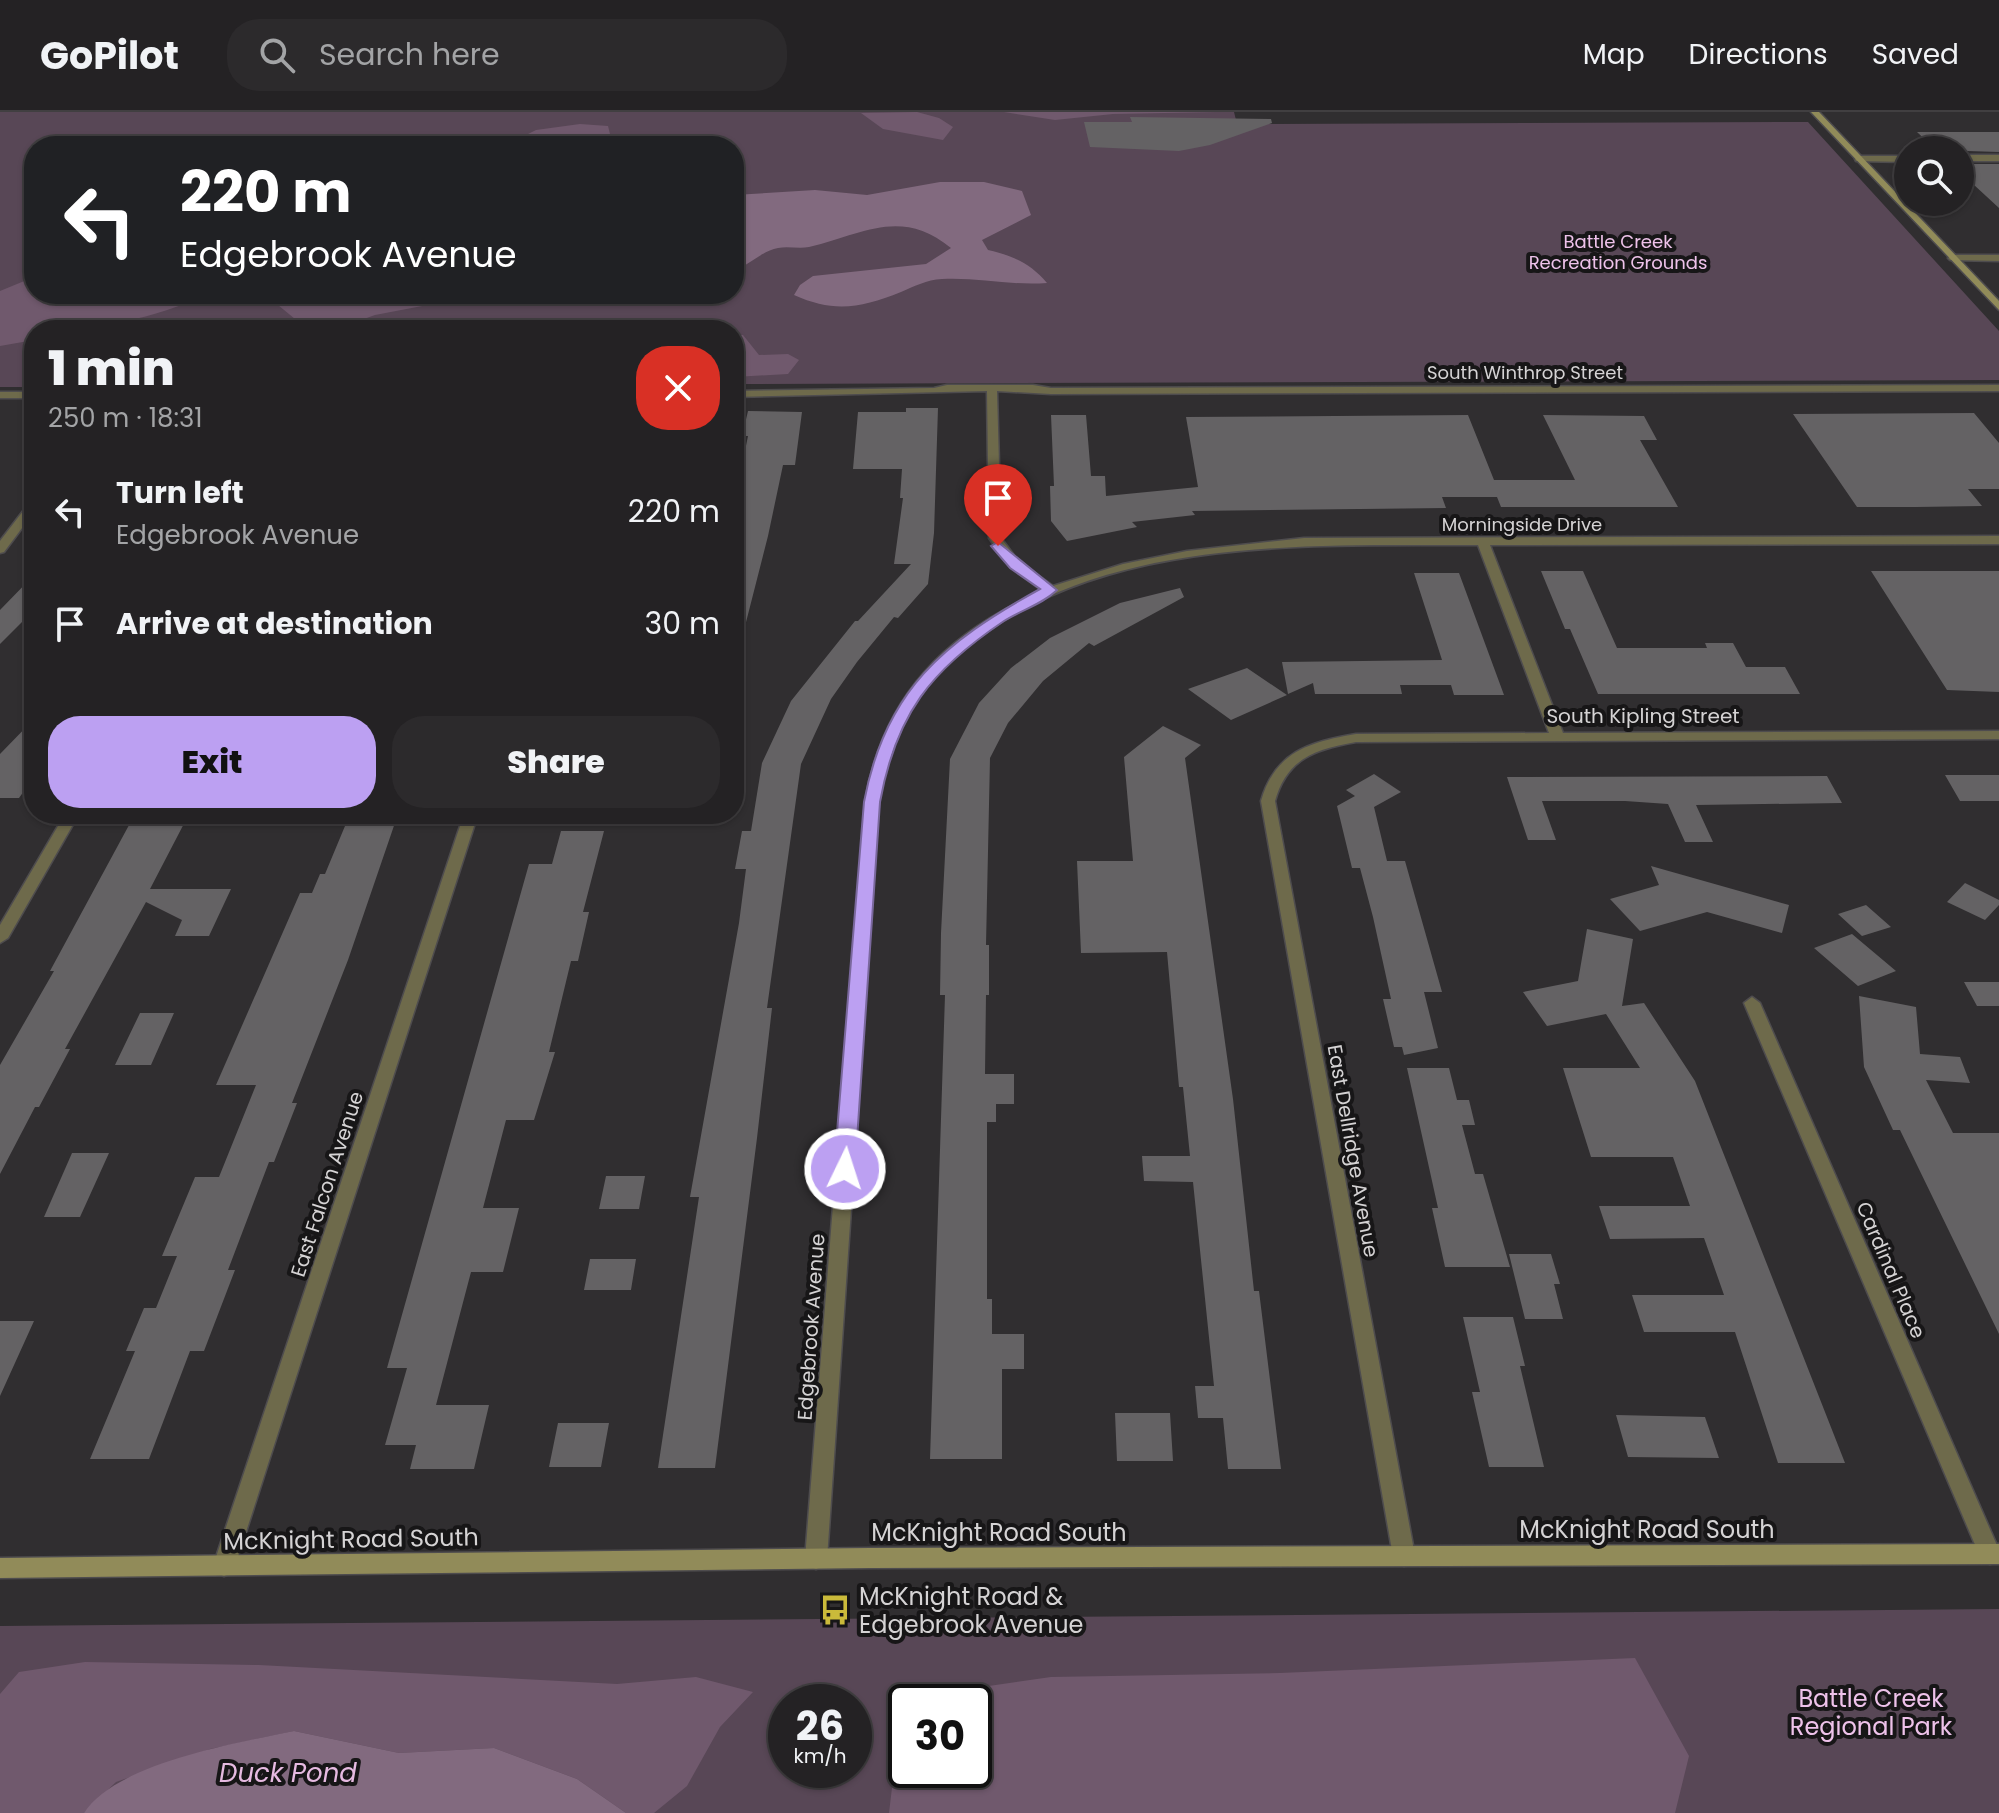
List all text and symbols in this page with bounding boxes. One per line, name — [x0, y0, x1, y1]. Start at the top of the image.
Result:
search box — [227, 19, 787, 91]
text: GoPilot — [40, 29, 179, 82]
icon: search — [255, 33, 299, 77]
text: Search here — [319, 33, 500, 76]
text: Map — [1583, 35, 1645, 74]
text: Directions — [1689, 35, 1828, 74]
text: Saved — [1872, 35, 1959, 74]
map controls — [1894, 136, 1974, 216]
button: search — [1894, 136, 1974, 216]
text: 220 m — [180, 153, 352, 232]
icon: left — [48, 168, 152, 272]
text: Edgebrook Avenue — [180, 229, 517, 280]
park label: Battle Creek Recreation Grounds — [1529, 229, 1707, 275]
text: 1 min — [48, 335, 175, 402]
button: close — [636, 346, 720, 430]
street label: South Winthrop Street — [1427, 360, 1623, 385]
text: 250 m · 18:31 — [48, 400, 203, 436]
pin — [964, 464, 1032, 546]
text: Turn left — [116, 471, 244, 514]
icon: arrive — [976, 476, 1020, 520]
icon: left — [48, 490, 92, 534]
text: 220 m — [628, 490, 720, 533]
street label: Morningside Drive — [1442, 512, 1602, 537]
text: Edgebrook Avenue — [116, 517, 359, 553]
icon: arrive — [48, 602, 92, 646]
text: Arrive at destination — [116, 602, 433, 645]
text: 30 m — [645, 602, 720, 645]
street label: South Kipling Street — [1546, 702, 1740, 730]
button: Exit — [48, 716, 376, 808]
button: Share — [392, 716, 720, 808]
street label: East Dellridge Avenue — [1321, 1042, 1385, 1260]
street label: East Falcon Avenue — [284, 1088, 370, 1280]
position arrow — [803, 1127, 887, 1211]
street label: Cardinal Place — [1850, 1197, 1932, 1343]
street label: Edgebrook Avenue — [791, 1233, 831, 1421]
street label: McKnight Road South — [1519, 1513, 1775, 1546]
street label: McKnight Road South — [871, 1516, 1127, 1549]
street label: McKnight Road South — [223, 1520, 479, 1558]
place label: McKnight Road & Edgebrook Avenue — [859, 1580, 1083, 1641]
bus stop icon: McKnight Road & Edgebrook Avenue — [818, 1593, 852, 1627]
park label: Battle Creek Regional Park — [1790, 1682, 1953, 1743]
speed limit sign: 30 — [888, 1684, 992, 1788]
text: 26 — [796, 1698, 844, 1754]
text: km/h — [793, 1742, 847, 1770]
water label: Duck Pond — [219, 1755, 357, 1791]

